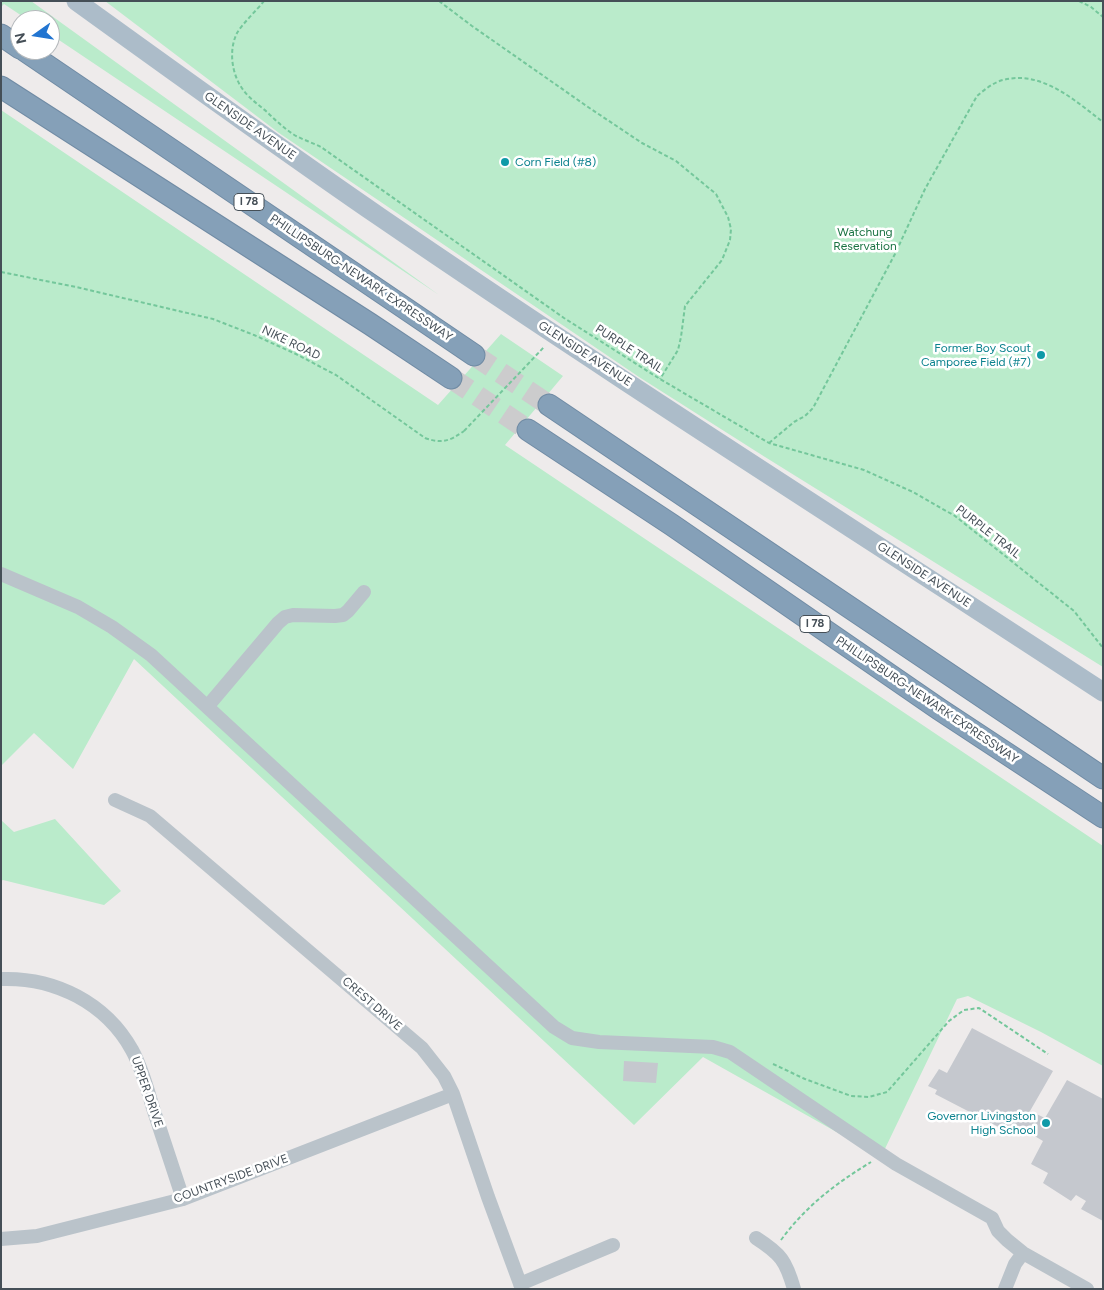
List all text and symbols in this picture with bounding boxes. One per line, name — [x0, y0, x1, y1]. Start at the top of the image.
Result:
north arrow — [10, 10, 60, 60]
text: N — [11, 31, 30, 45]
street label: GLENSIDE AVENUE — [201, 89, 299, 163]
place label: Corn Field (#8) — [515, 155, 596, 169]
marker: Corn Field (#8) — [499, 156, 511, 168]
road number: I 78 — [234, 193, 264, 210]
street label: PHILLIPSBURG-NEWARK EXPRESSWAY — [267, 211, 455, 345]
park label: Watchung Reservation — [833, 225, 897, 253]
street label: GLENSIDE AVENUE — [536, 318, 634, 390]
street label: PURPLE TRAIL — [592, 322, 666, 376]
street label: NIKE ROAD — [259, 323, 323, 363]
place label: Former Boy Scout Camporee Field (#7) — [921, 341, 1031, 369]
marker: Former Boy Scout Camporee Field (#7) — [1035, 349, 1047, 361]
street label: PURPLE TRAIL — [953, 502, 1023, 562]
street label: GLENSIDE AVENUE — [875, 539, 973, 611]
road number: I 78 — [800, 616, 830, 632]
street label: PHILLIPSBURG-NEWARK EXPRESSWAY — [833, 633, 1021, 767]
street label: CREST DRIVE — [339, 974, 405, 1034]
street label: UPPER DRIVE — [128, 1054, 166, 1130]
place label: Governor Livingston High School — [927, 1109, 1036, 1137]
marker: Governor Livingston High School — [1040, 1117, 1052, 1129]
street label: COUNTRYSIDE DRIVE — [172, 1152, 290, 1206]

